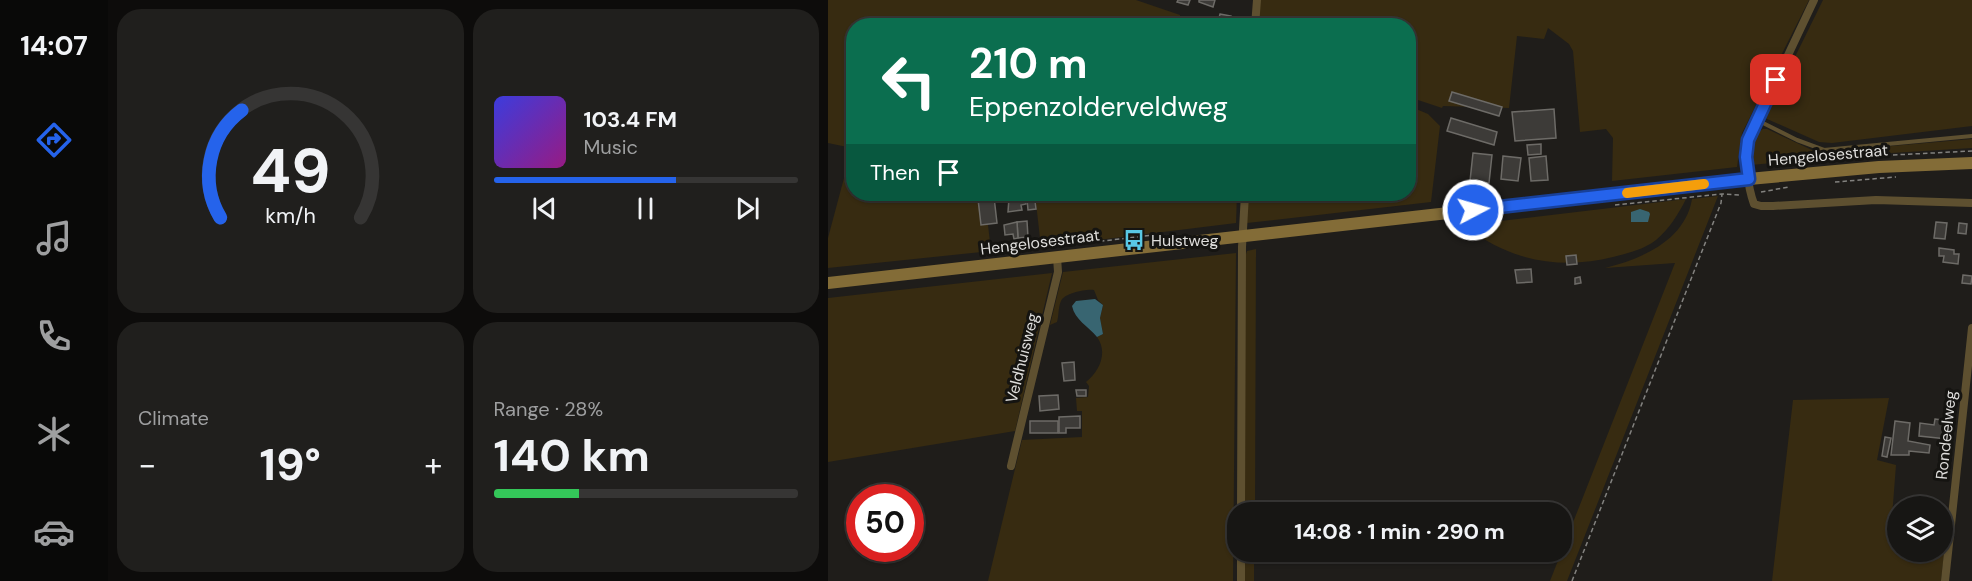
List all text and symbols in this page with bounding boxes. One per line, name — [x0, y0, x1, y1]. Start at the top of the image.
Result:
text: 14:07 — [20, 28, 88, 63]
text: 210 m — [969, 36, 1087, 91]
icon: left — [870, 42, 948, 120]
pin — [1750, 54, 1801, 105]
icon: arrive — [1759, 63, 1792, 96]
text: Eppenzolderveldweg — [969, 89, 1228, 124]
text: 103.4 FM — [584, 105, 677, 134]
icon: directions — [33, 119, 75, 161]
text: 49 — [250, 130, 330, 211]
text: Music — [584, 134, 638, 160]
street label: Hengelosestraat — [1767, 139, 1889, 171]
icon: arrive — [932, 156, 965, 189]
text: Then — [870, 158, 920, 187]
position arrow — [1441, 178, 1505, 242]
icon: previous — [528, 192, 561, 225]
icon: pause — [629, 192, 662, 225]
icon: next — [731, 192, 764, 225]
text: km/h — [265, 202, 316, 230]
icon: music — [33, 217, 75, 259]
street label: Hengelosestraat — [979, 224, 1101, 260]
bus stop icon: Hulstweg — [1122, 228, 1146, 252]
place label: Hulstweg — [1151, 230, 1219, 251]
street label: Veldhuisweg — [1001, 311, 1043, 405]
icon: phone — [33, 315, 75, 357]
street label: Rondeelweg — [1931, 389, 1961, 481]
text: Range · 28% — [494, 396, 603, 422]
text: Climate — [138, 405, 209, 431]
icon: climate — [33, 413, 75, 455]
text: 140 km — [494, 426, 650, 485]
text: 19° — [260, 435, 321, 494]
text: − — [138, 443, 156, 486]
text: + — [424, 443, 442, 486]
speed limit sign: 50 — [846, 484, 924, 562]
map controls — [1887, 496, 1953, 562]
button: layers — [1887, 496, 1953, 562]
icon: car — [33, 511, 75, 553]
text: 14:08 · 1 min · 290 m — [1294, 517, 1505, 546]

